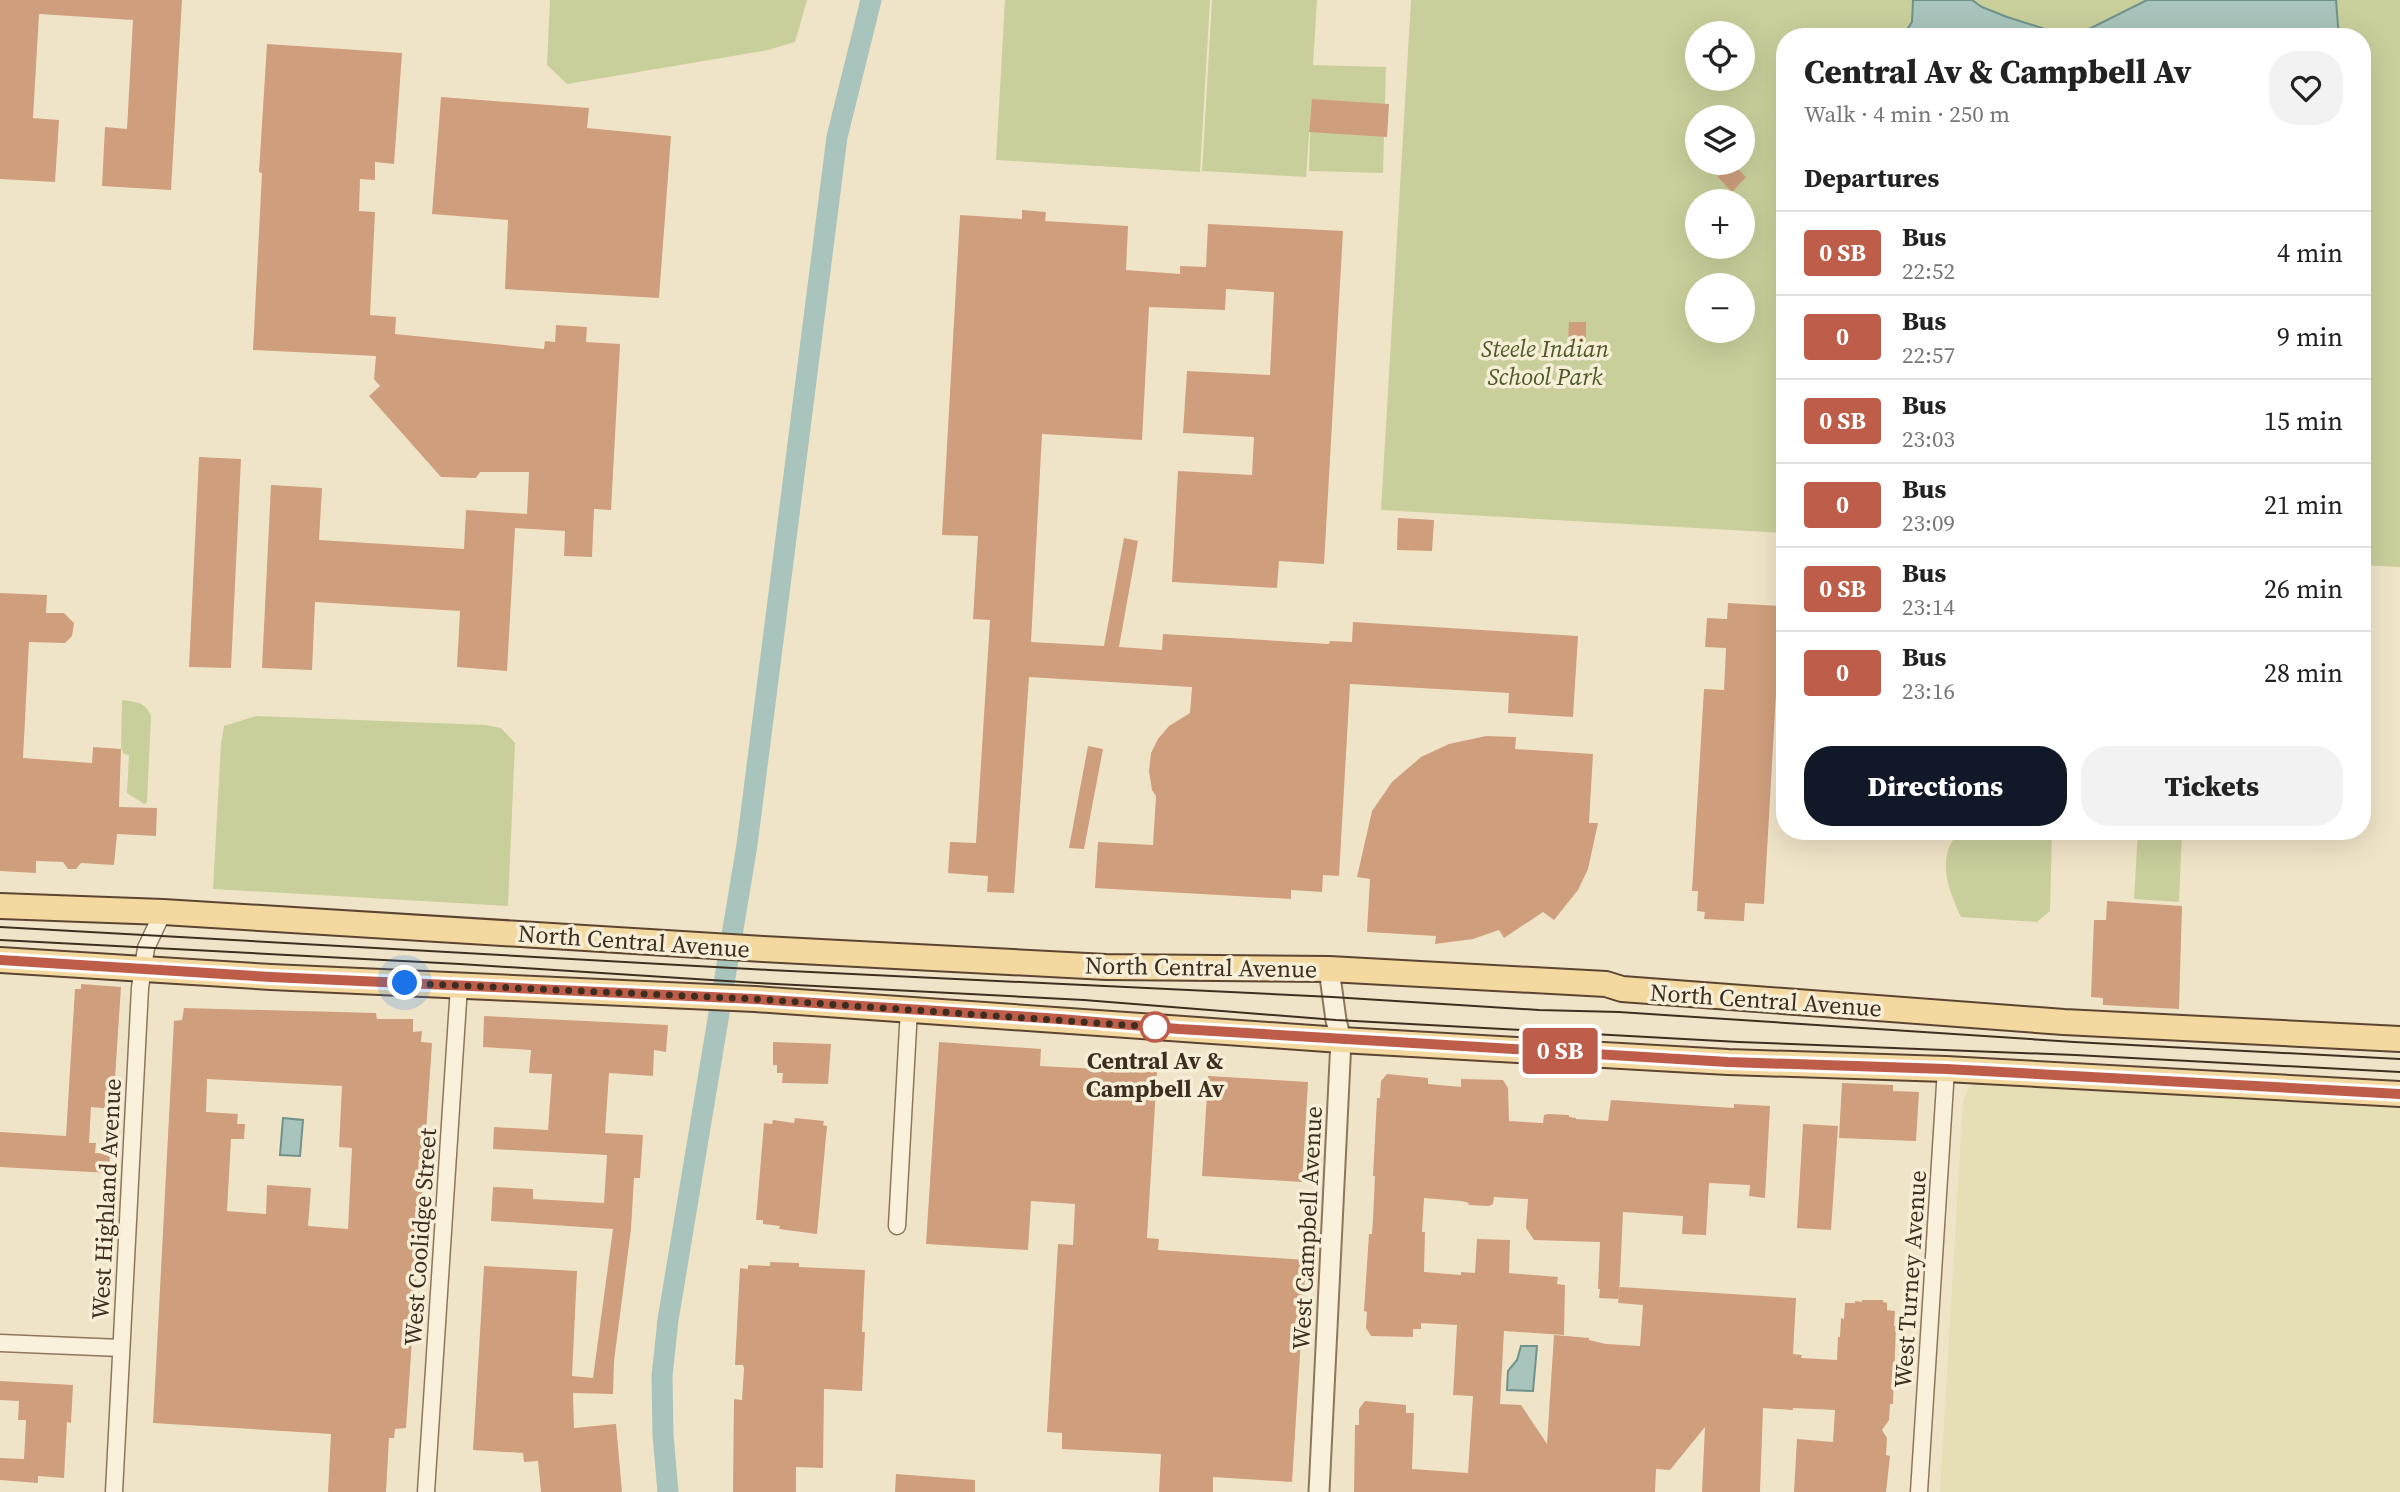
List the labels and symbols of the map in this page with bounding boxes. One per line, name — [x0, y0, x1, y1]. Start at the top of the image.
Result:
park label: Steele Indian School Park — [1481, 332, 1609, 393]
street label: North Central Avenue — [517, 916, 751, 966]
street label: North Central Avenue — [1085, 948, 1317, 986]
your location — [387, 965, 422, 1000]
street label: North Central Avenue — [1649, 975, 1883, 1025]
marker: Central Av & Campbell Av — [1140, 1012, 1170, 1042]
line badge: 0 SB — [1511, 1028, 1609, 1074]
place label: Central Av & Campbell Av — [1086, 1044, 1225, 1105]
street label: West Highland Avenue — [83, 1077, 129, 1321]
street label: West Campbell Avenue — [1284, 1105, 1330, 1351]
street label: West Coolidge Street — [396, 1127, 444, 1347]
street label: West Turney Avenue — [1886, 1169, 1934, 1389]

